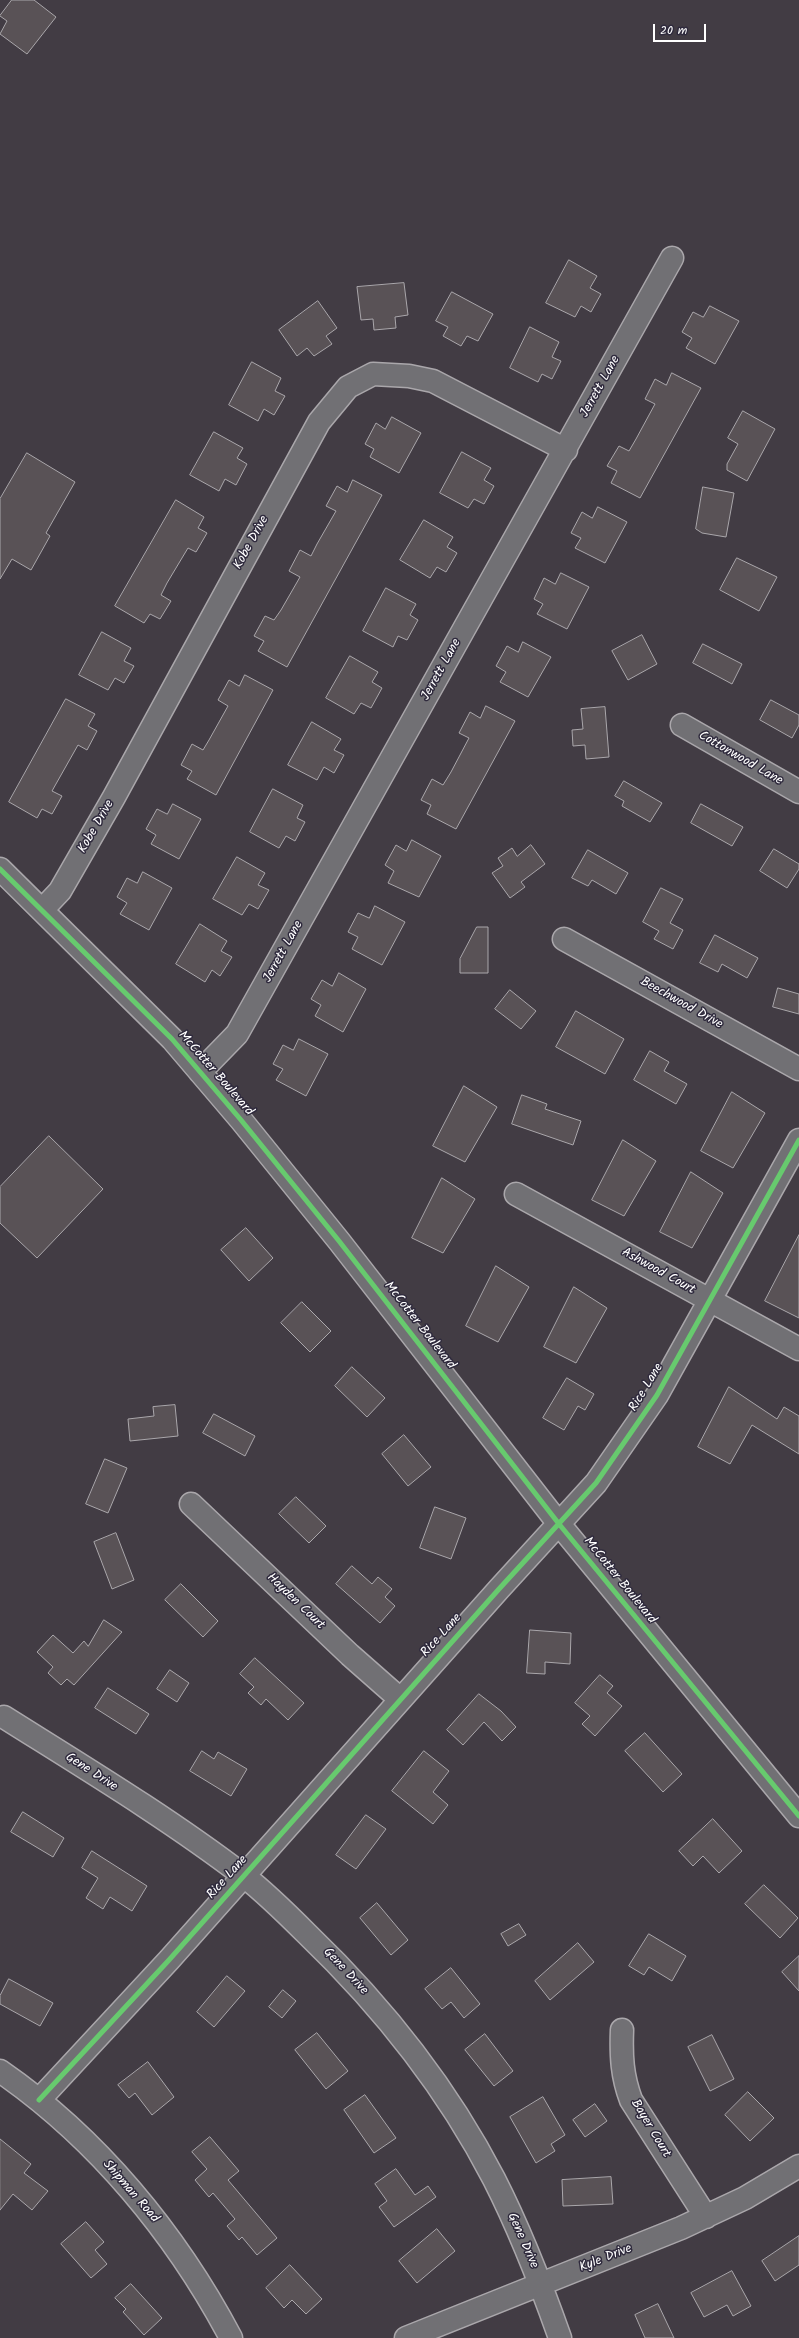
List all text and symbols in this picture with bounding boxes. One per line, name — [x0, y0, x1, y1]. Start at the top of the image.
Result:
scale bar — [655, 16, 708, 42]
text: 20 m — [660, 21, 687, 40]
street label: Jerrett Lane — [578, 354, 624, 420]
street label: Kobe Drive — [231, 514, 273, 572]
street label: Jerrett Lane — [419, 637, 465, 703]
street label: Cottonwood Lane — [695, 729, 785, 789]
street label: Kobe Drive — [76, 798, 118, 856]
street label: Jerrett Lane — [261, 919, 307, 985]
street label: Beechwood Drive — [637, 975, 725, 1033]
street label: McCotter Boulevard — [174, 1029, 256, 1119]
street label: Ashwood Court — [618, 1245, 698, 1299]
street label: McCotter Boulevard — [380, 1279, 458, 1373]
street label: Rice Lane — [627, 1361, 667, 1415]
street label: McCotter Boulevard — [579, 1535, 659, 1627]
street label: Hayden Court — [263, 1570, 327, 1634]
street label: Rice Lane — [418, 1611, 466, 1661]
street label: Gene Drive — [62, 1750, 120, 1796]
street label: Rice Lane — [204, 1853, 252, 1903]
street label: Gene Drive — [319, 1945, 371, 1999]
street label: Bayer Court — [627, 2097, 673, 2161]
street label: Shipman Road — [99, 2158, 161, 2226]
street label: Gene Drive — [503, 2211, 541, 2271]
street label: Kyle Drive — [578, 2241, 634, 2277]

